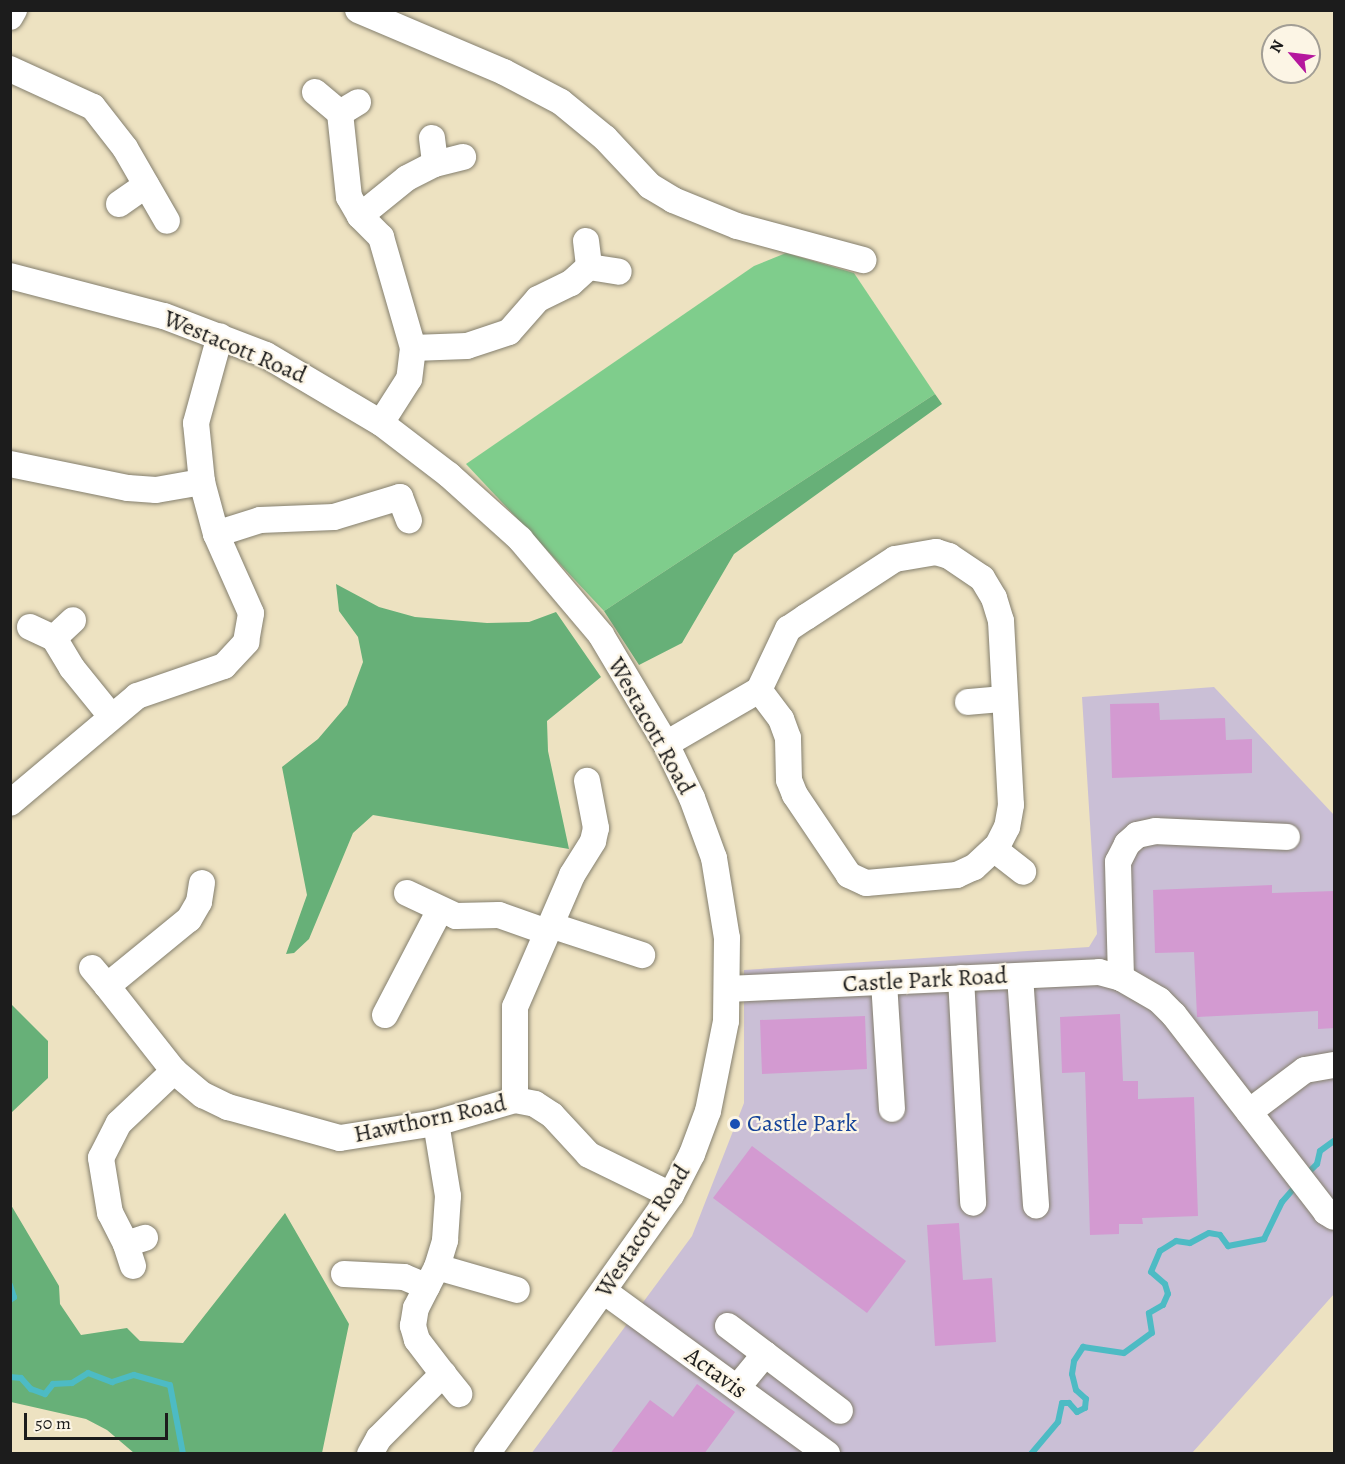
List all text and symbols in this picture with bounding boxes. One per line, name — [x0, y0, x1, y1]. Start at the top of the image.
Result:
north arrow — [1261, 24, 1321, 84]
text: N — [1264, 36, 1289, 57]
street label: Westacott Road — [159, 304, 311, 390]
street label: Westacott Road — [601, 652, 701, 800]
street label: Castle Park Road — [842, 961, 1008, 999]
street label: Hawthorn Road — [351, 1089, 509, 1149]
place label: Castle Park — [747, 1110, 857, 1138]
marker: Castle Park — [728, 1117, 742, 1131]
street label: Westacott Road — [589, 1159, 697, 1303]
street label: Actavis — [679, 1341, 753, 1405]
scale bar — [27, 1401, 171, 1439]
text: 50 m — [35, 1411, 71, 1435]

